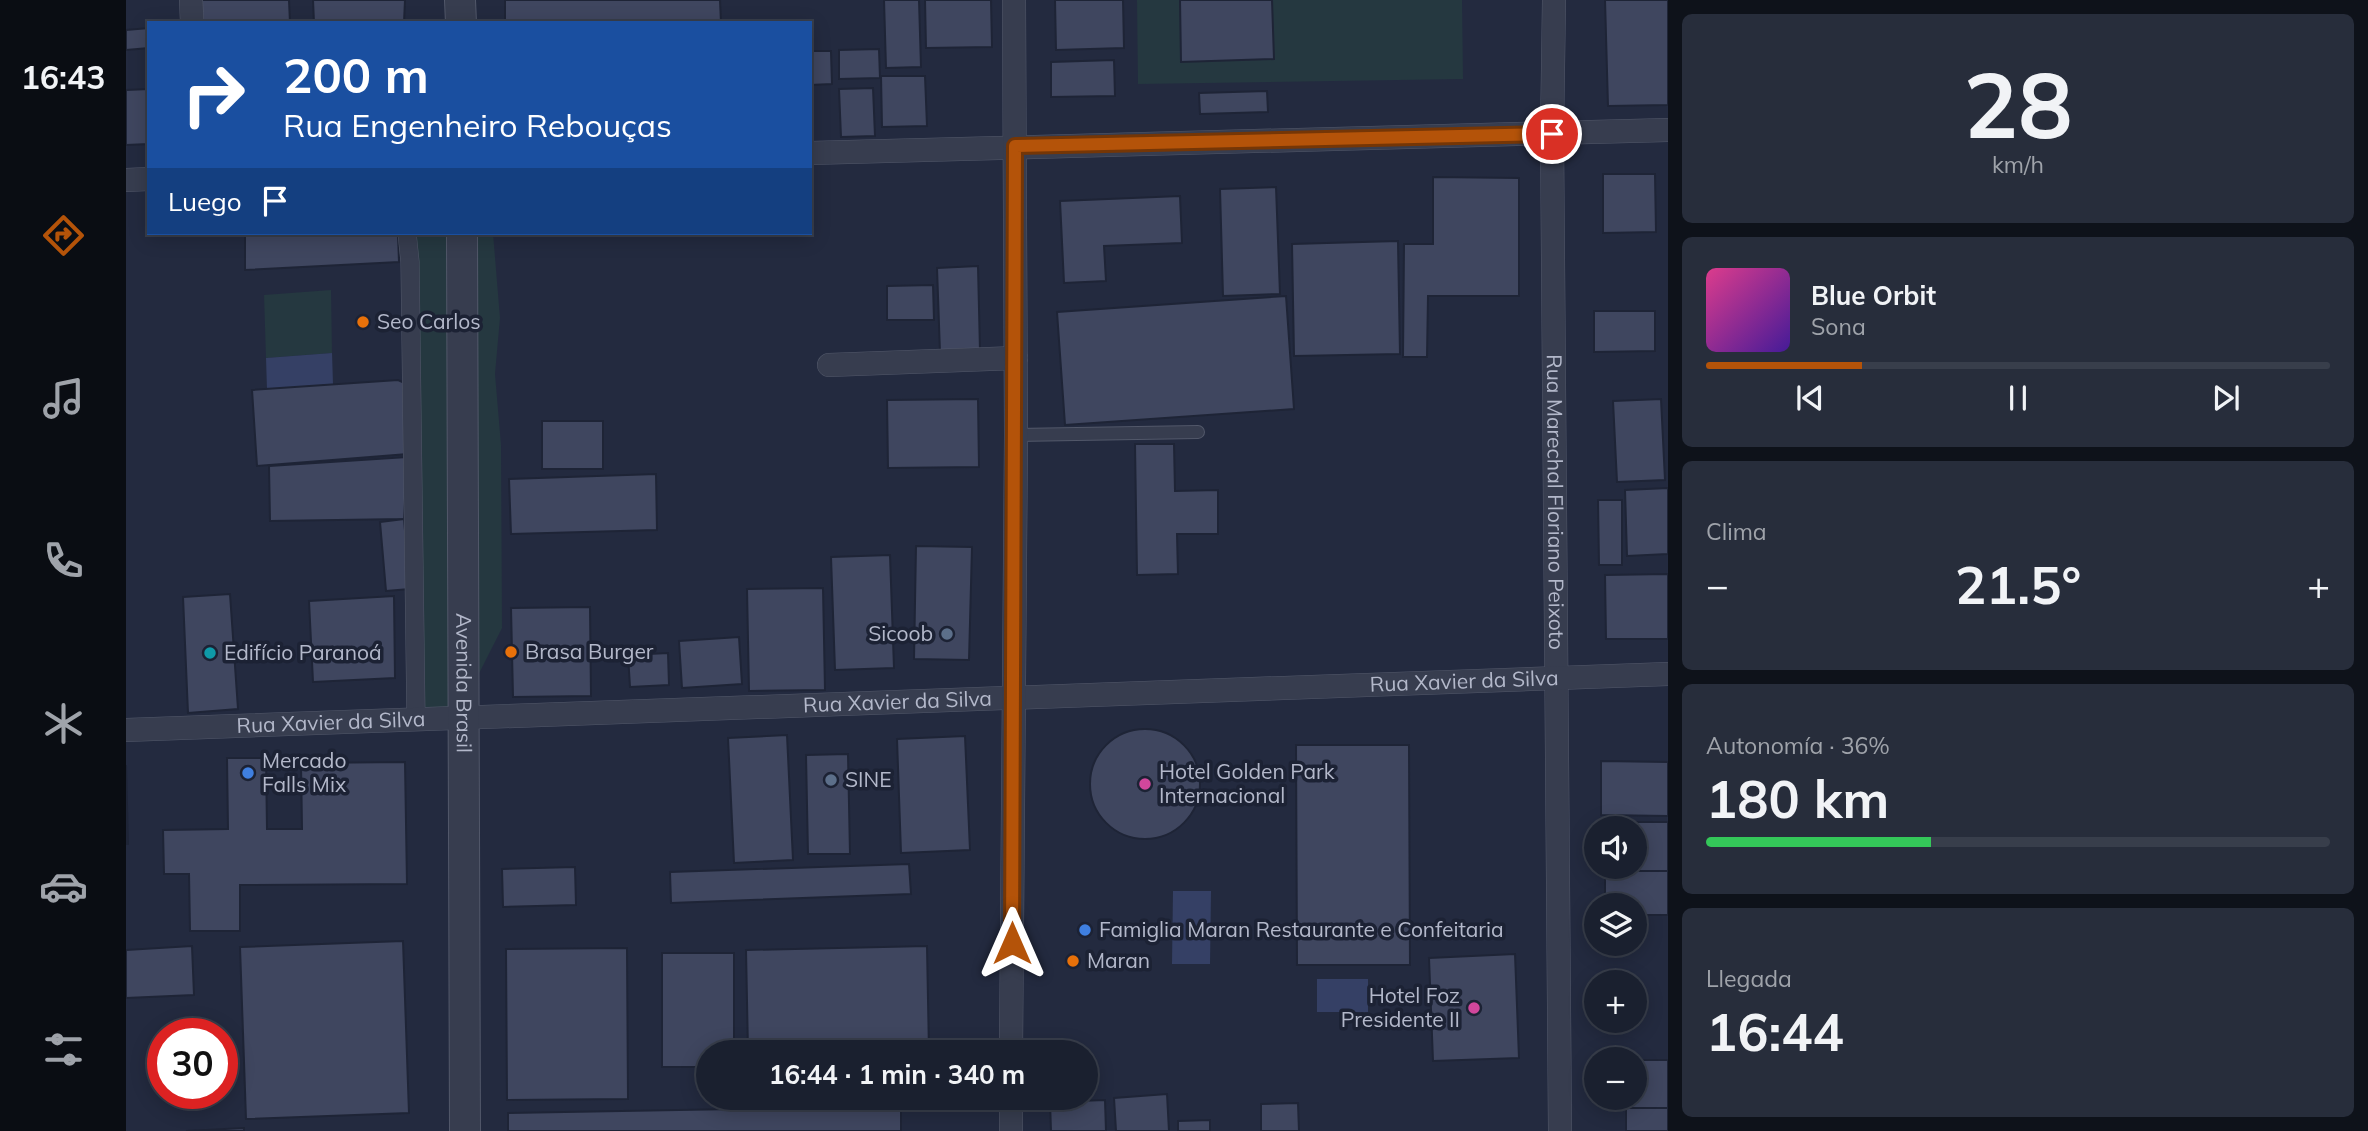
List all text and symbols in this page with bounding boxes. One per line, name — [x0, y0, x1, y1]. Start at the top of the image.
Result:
text: 200 m — [283, 44, 429, 105]
text: 28 — [1963, 47, 2073, 161]
icon: right — [168, 49, 259, 140]
text: 16:43 — [21, 57, 105, 97]
pin — [1522, 104, 1582, 164]
text: Rua Engenheiro Rebouças — [283, 105, 672, 145]
icon: arrive — [1533, 115, 1571, 153]
text: km/h — [1992, 150, 2044, 179]
icon: arrive — [256, 182, 294, 220]
text: Luego — [168, 185, 242, 218]
icon: directions — [39, 211, 88, 260]
text: Blue Orbit — [1811, 279, 1936, 312]
place label: Seo Carlos — [377, 308, 481, 334]
text: Sona — [1811, 312, 1866, 341]
marker: Seo Carlos — [355, 314, 371, 330]
street label: Rua Marechal Floriano Peixoto — [1542, 354, 1570, 650]
icon: music — [39, 374, 88, 423]
icon: previous — [1791, 379, 1829, 417]
icon: pause — [1999, 379, 2037, 417]
icon: next — [2207, 379, 2245, 417]
text: Clima — [1706, 517, 1767, 546]
icon: phone — [39, 536, 88, 585]
text: 21.5° — [1955, 552, 2081, 617]
text: − — [1706, 561, 1729, 609]
text: + — [2307, 561, 2330, 609]
street label: Avenida Brasil — [451, 613, 478, 753]
place label: Sicoob — [868, 620, 933, 646]
marker: Sicoob — [939, 626, 955, 642]
place label: Brasa Burger — [525, 638, 654, 664]
place label: Edifício Paranoá — [224, 639, 382, 665]
marker: Brasa Burger — [503, 644, 519, 660]
marker: Edifício Paranoá — [202, 645, 218, 661]
street label: Rua Xavier da Silva — [1369, 664, 1559, 697]
street label: Rua Xavier da Silva — [803, 685, 992, 717]
icon: climate — [39, 699, 88, 748]
street label: Rua Xavier da Silva — [236, 705, 426, 738]
text: Autonomía · 36% — [1706, 731, 1890, 760]
place label: Mercado Falls Mix — [262, 747, 346, 797]
place label: Hotel Golden Park Internacional — [1159, 758, 1335, 808]
marker: Mercado Falls Mix — [240, 765, 256, 781]
place label: SINE — [845, 766, 892, 792]
text: 180 km — [1706, 766, 1889, 831]
marker: SINE — [823, 772, 839, 788]
marker: Hotel Golden Park Internacional — [1137, 776, 1153, 792]
map controls — [1584, 816, 1647, 1110]
button: sound — [1584, 816, 1647, 879]
icon: car — [39, 862, 88, 911]
button: layers — [1584, 893, 1647, 956]
position arrow — [975, 906, 1049, 980]
place label: Famiglia Maran Restaurante e Confeitaria — [1099, 916, 1504, 942]
marker: Famiglia Maran Restaurante e Confeitaria — [1077, 922, 1093, 938]
place label: Maran — [1087, 947, 1150, 973]
marker: Maran — [1065, 953, 1081, 969]
text: Llegada — [1706, 964, 1792, 993]
button: + — [1584, 970, 1647, 1033]
place label: Hotel Foz Presidente II — [1341, 982, 1460, 1032]
text: 16:44 — [1706, 999, 1844, 1064]
marker: Hotel Foz Presidente II — [1466, 1000, 1482, 1016]
speed limit sign: 30 — [147, 1018, 238, 1109]
icon: filters — [39, 1025, 88, 1074]
button: − — [1584, 1047, 1647, 1110]
text: 16:44 · 1 min · 340 m — [769, 1058, 1025, 1091]

